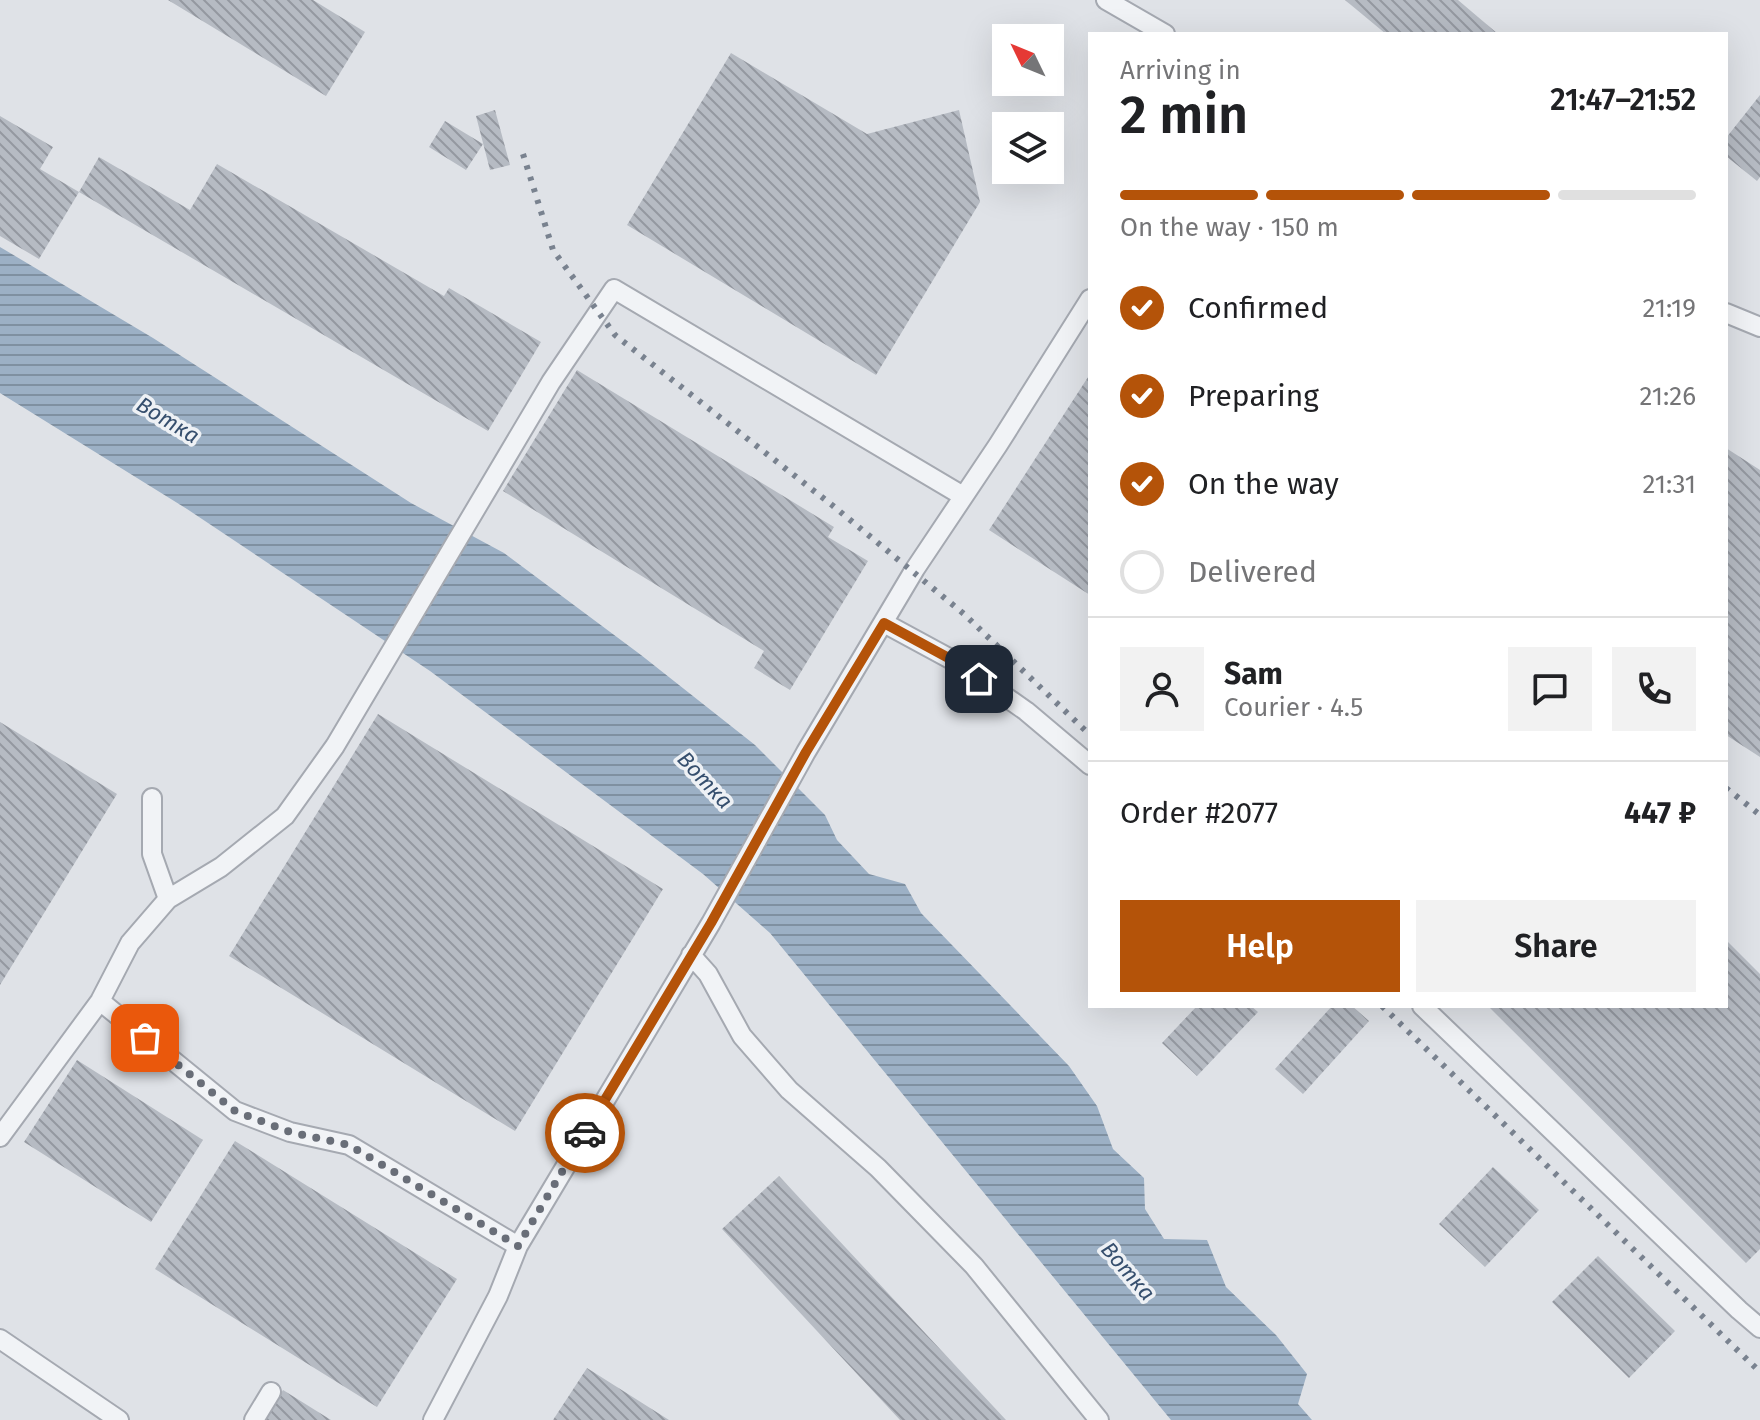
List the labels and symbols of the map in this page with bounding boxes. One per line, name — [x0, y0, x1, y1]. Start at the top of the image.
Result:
north arrow — [992, 24, 1064, 96]
water label: Вотка — [132, 391, 204, 449]
pin — [945, 645, 1013, 713]
water label: Вотка — [672, 746, 738, 814]
pin — [111, 1004, 179, 1072]
courier — [545, 1093, 625, 1173]
water label: Вотка — [1095, 1236, 1161, 1306]

